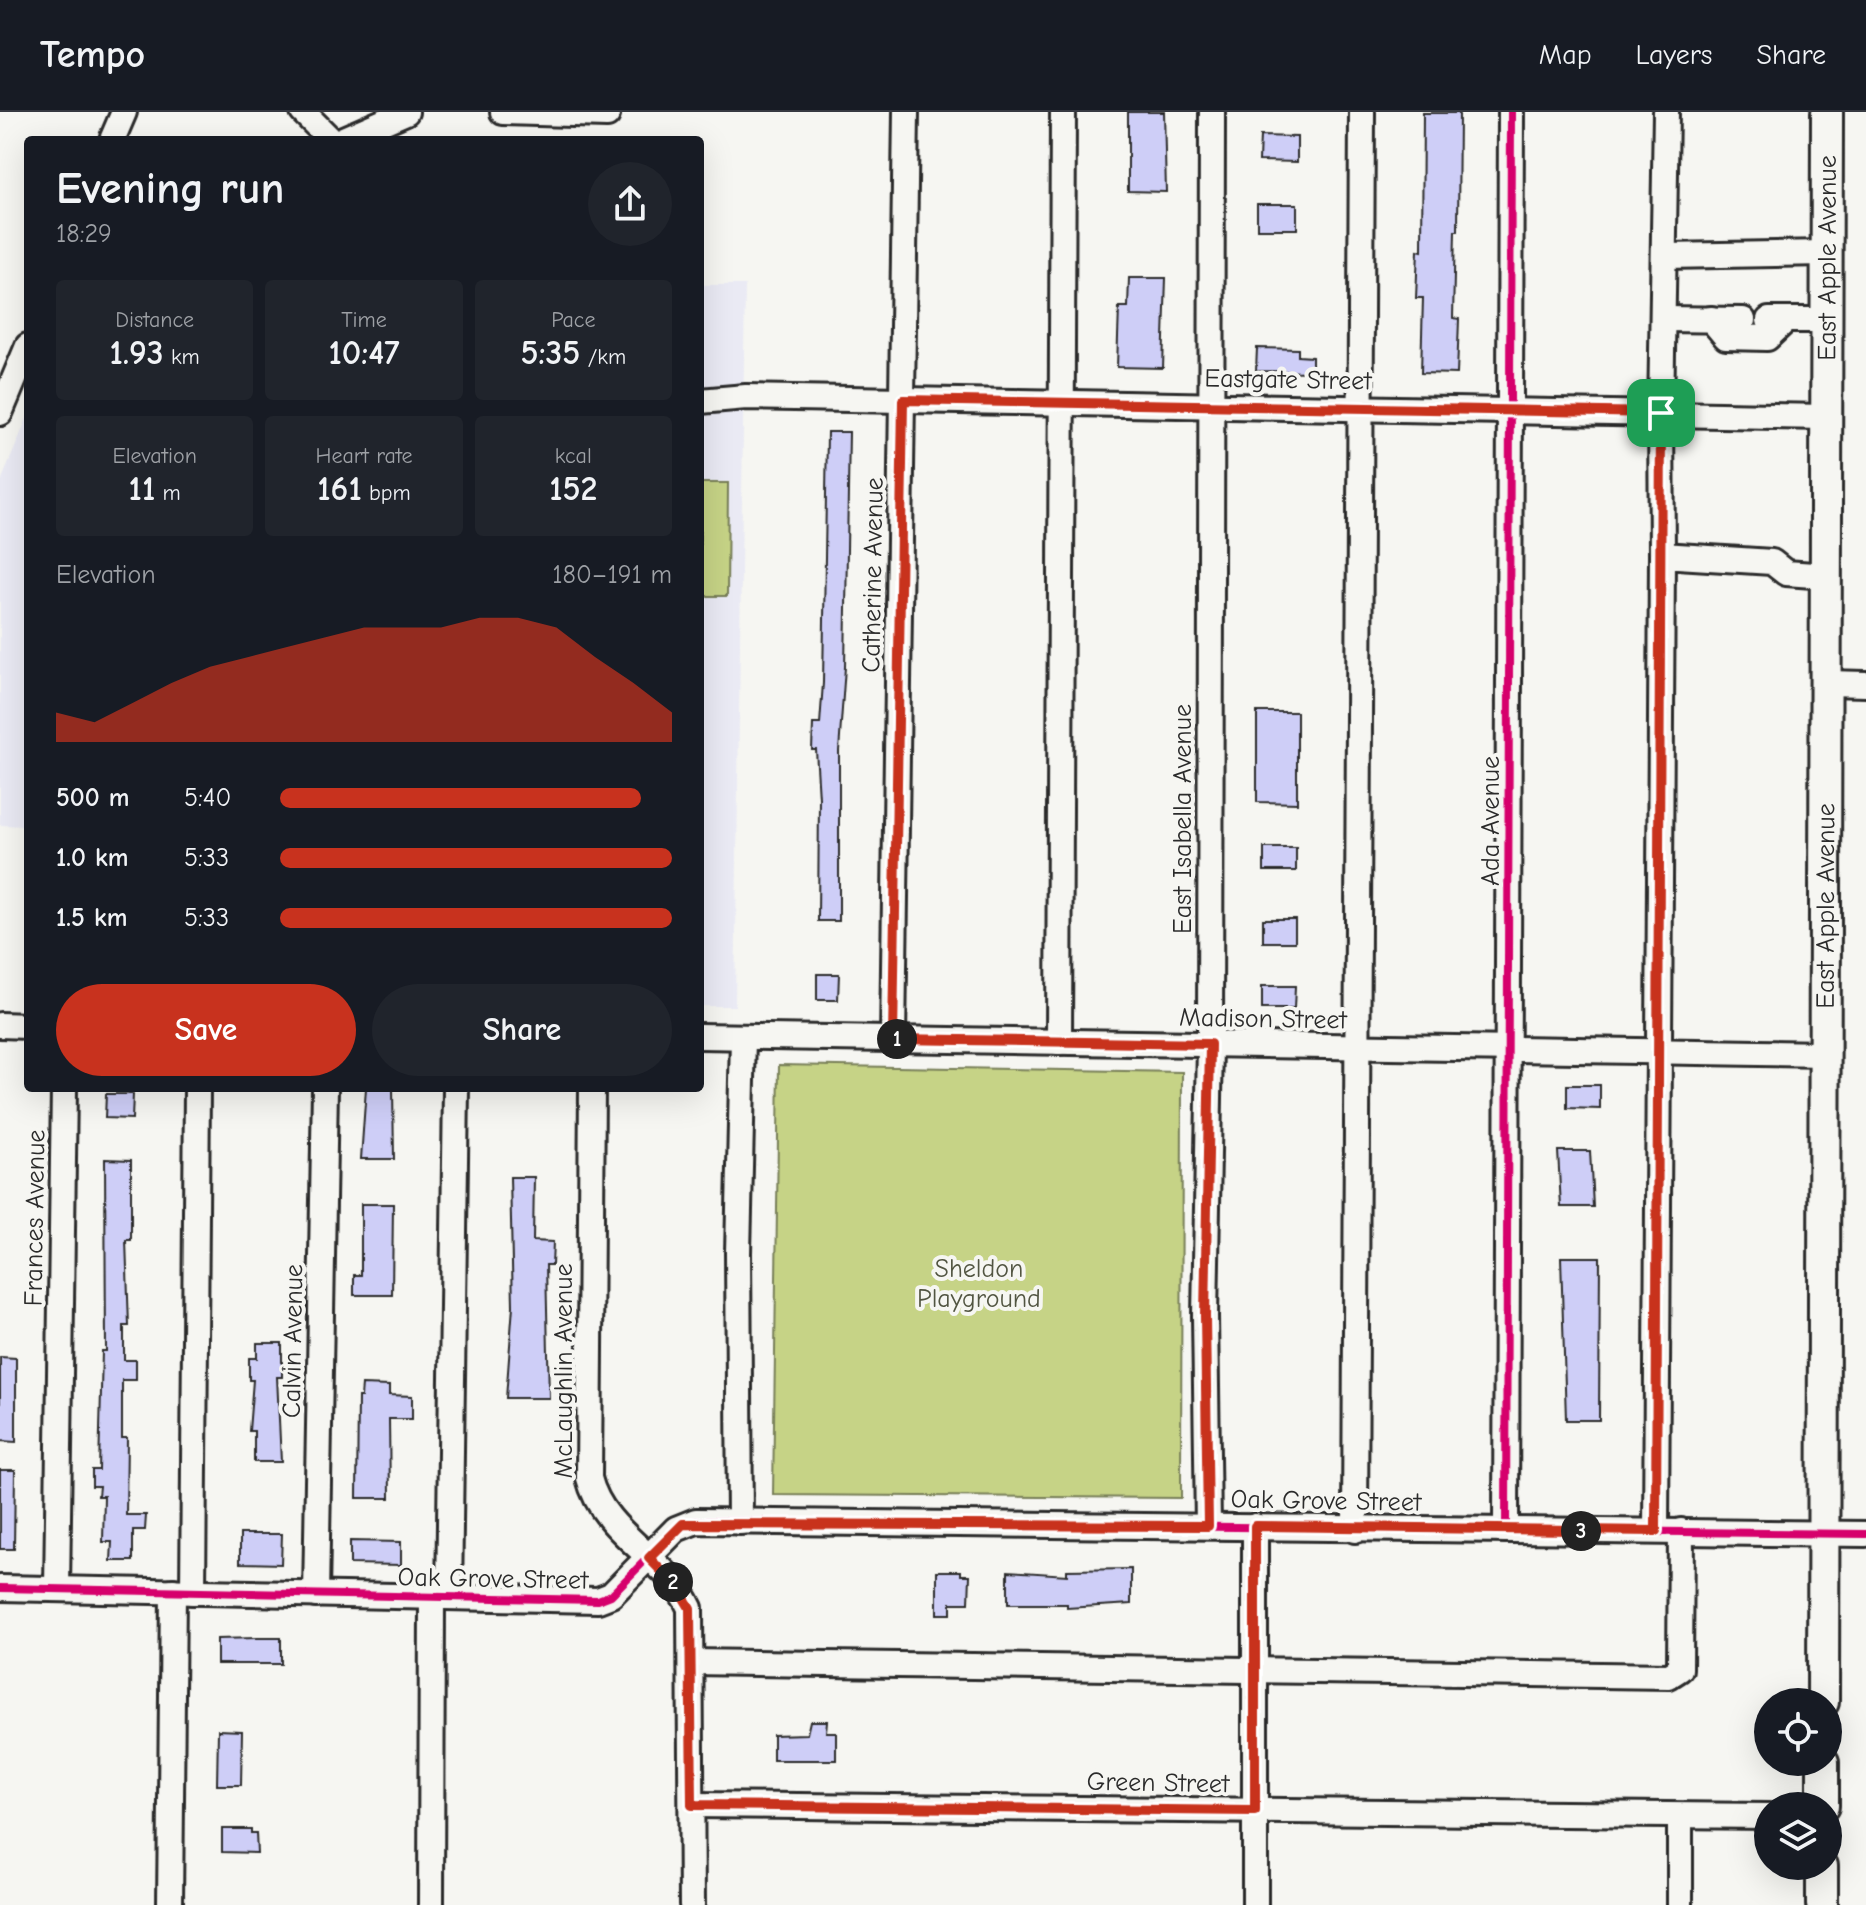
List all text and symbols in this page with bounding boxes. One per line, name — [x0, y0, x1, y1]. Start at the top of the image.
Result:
text: Tempo — [40, 33, 145, 77]
text: Map — [1539, 39, 1592, 71]
text: Layers — [1636, 39, 1712, 71]
text: Share — [1756, 39, 1826, 71]
street label: East Apple Avenue — [1812, 155, 1843, 361]
button: share — [588, 162, 672, 246]
text: Evening run — [56, 163, 284, 214]
text: 18:29 — [56, 219, 112, 249]
text: Distance — [115, 307, 194, 333]
text: Time — [341, 307, 387, 333]
text: Pace — [551, 307, 596, 333]
text: 1.93 — [110, 333, 164, 373]
text: 10:47 — [328, 333, 400, 373]
text: 5:35 — [520, 333, 580, 373]
text: km — [164, 344, 200, 370]
text: /km — [580, 344, 626, 370]
street label: Eastgate Street — [1204, 364, 1373, 396]
pin — [1627, 379, 1695, 447]
icon: arrive — [1639, 391, 1683, 435]
text: Elevation — [113, 443, 197, 469]
text: Heart rate — [315, 443, 412, 469]
text: kcal — [555, 443, 592, 469]
text: 11 — [129, 469, 155, 509]
text: 161 — [317, 469, 362, 509]
text: 152 — [549, 469, 598, 509]
street label: Catherine Avenue — [856, 477, 890, 673]
text: m — [155, 480, 181, 506]
text: bpm — [362, 480, 411, 506]
text: Elevation — [56, 560, 156, 590]
text: 180–191 m — [552, 560, 672, 590]
street label: East Isabella Avenue — [1168, 704, 1198, 934]
street label: Ada Avenue — [1476, 756, 1506, 886]
text: 500 m — [56, 783, 130, 813]
text: 5:40 — [184, 783, 231, 813]
street label: East Apple Avenue — [1811, 803, 1841, 1009]
text: 1.0 km — [56, 843, 128, 873]
text: 5:33 — [184, 843, 229, 873]
text: 1.5 km — [56, 903, 127, 933]
text: 5:33 — [184, 903, 229, 933]
button: Save — [56, 984, 356, 1076]
button: Share — [372, 984, 672, 1076]
street label: Madison Street — [1179, 1003, 1349, 1035]
pin: 1 — [877, 1019, 917, 1059]
text: 1 — [893, 1026, 901, 1052]
street label: Frances Avenue — [18, 1129, 52, 1307]
park label: Sheldon Playground — [917, 1254, 1041, 1314]
street label: McLaughlin Avenue — [549, 1263, 579, 1479]
street label: Calvin Avenue — [277, 1264, 309, 1418]
street label: Oak Grove Street — [1230, 1484, 1423, 1518]
pin: 3 — [1561, 1511, 1601, 1551]
text: 3 — [1576, 1518, 1586, 1544]
street label: Oak Grove Street — [397, 1562, 590, 1596]
pin: 2 — [653, 1562, 693, 1602]
text: 2 — [668, 1569, 678, 1595]
map controls — [1754, 1688, 1842, 1880]
button: locate — [1754, 1688, 1842, 1776]
street label: Green Street — [1086, 1767, 1231, 1799]
button: layers — [1754, 1792, 1842, 1880]

